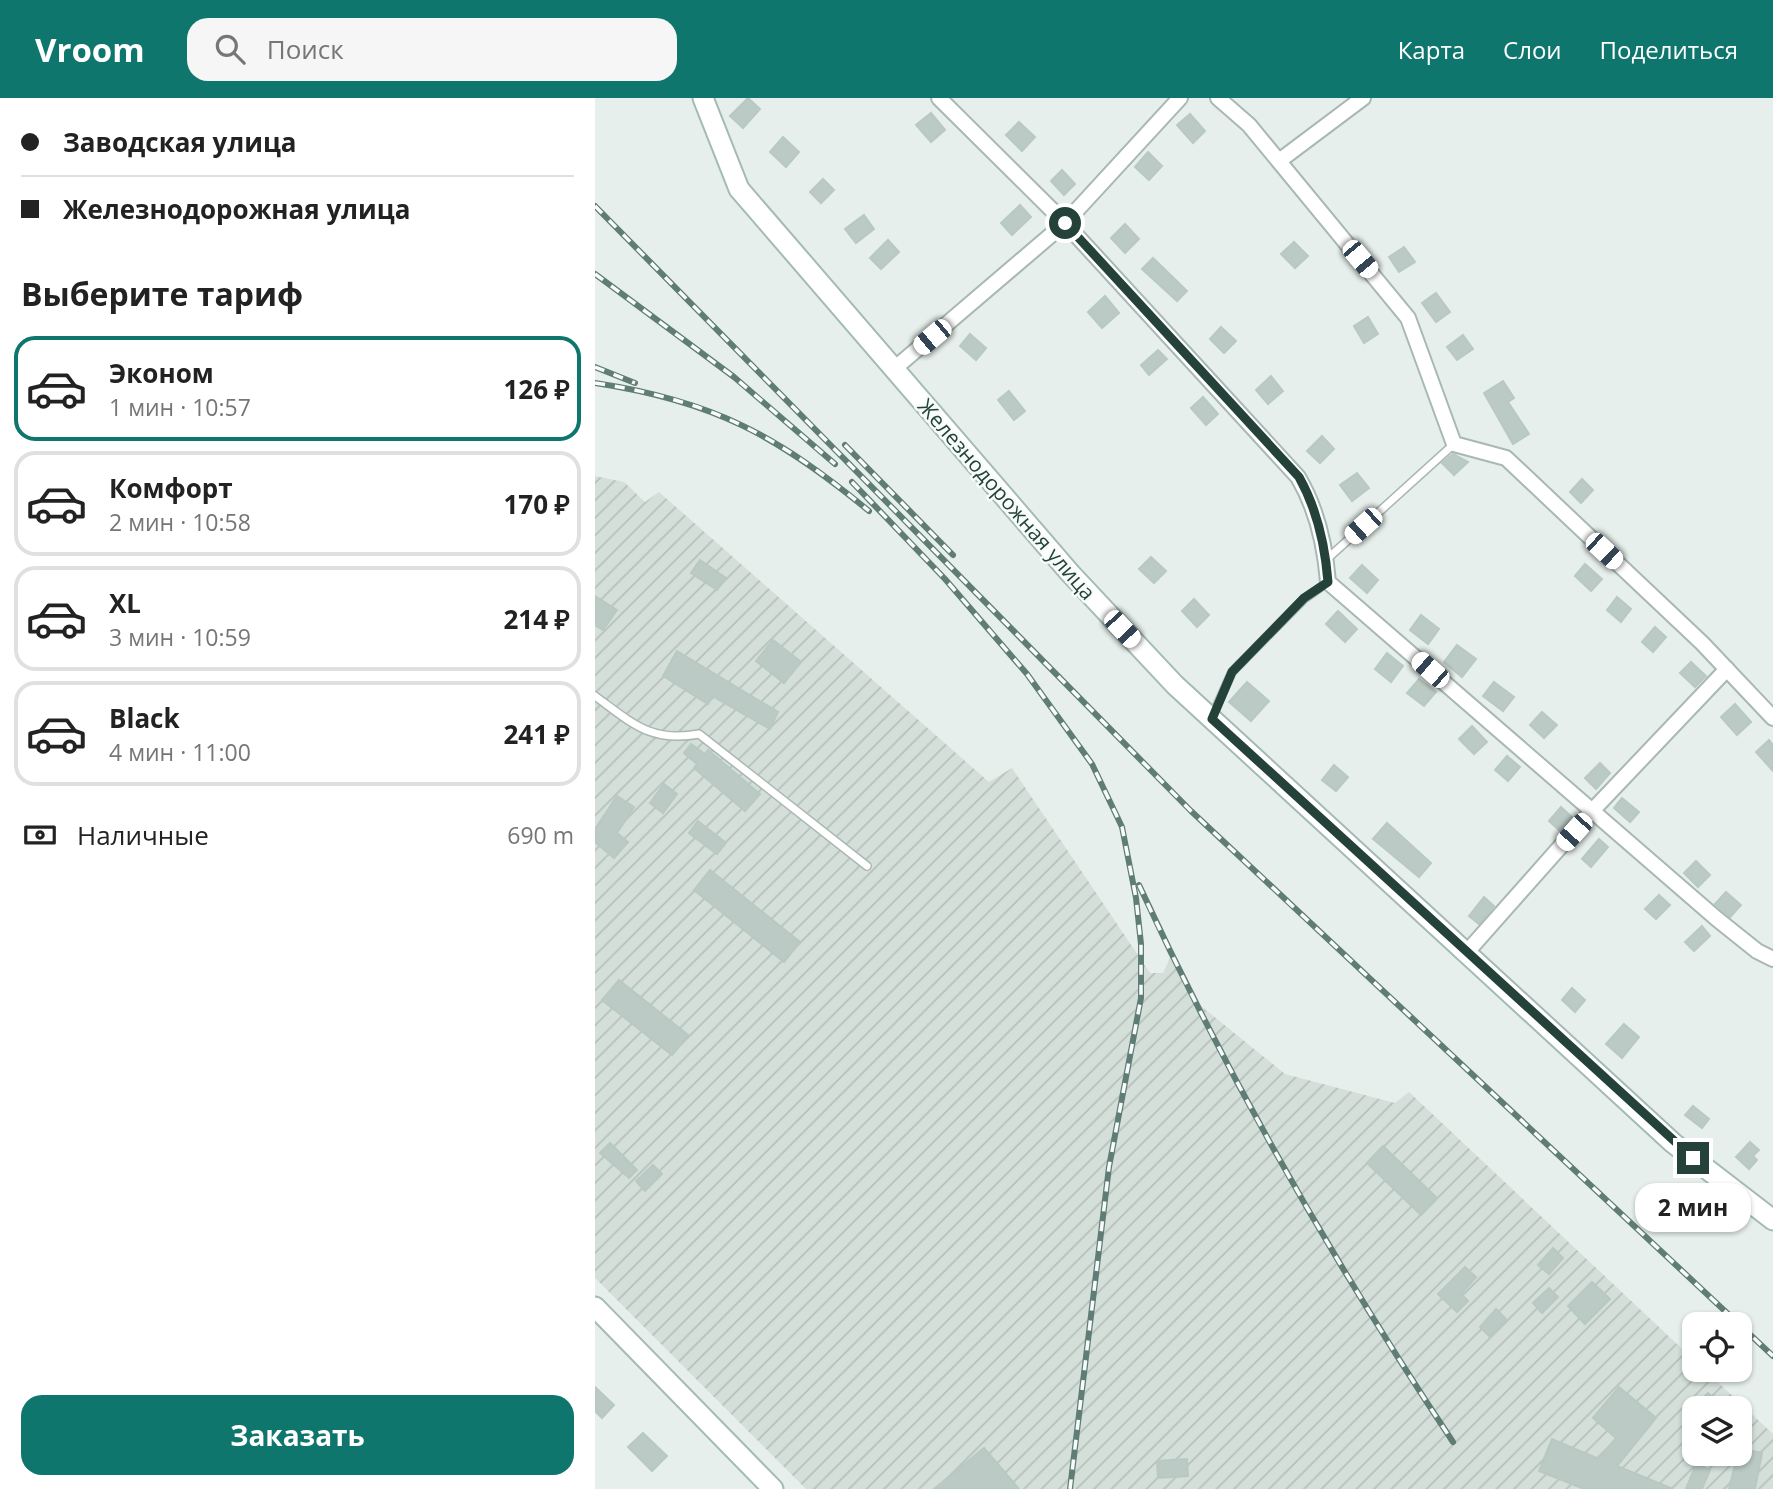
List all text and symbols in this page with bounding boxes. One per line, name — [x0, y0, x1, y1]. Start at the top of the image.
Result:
search box — [187, 18, 677, 81]
text: Vroom — [35, 27, 145, 72]
icon: search — [211, 30, 249, 68]
text: Поиск — [267, 31, 344, 67]
text: Карта — [1398, 33, 1465, 66]
text: Слои — [1503, 33, 1562, 66]
text: Поделиться — [1600, 33, 1738, 66]
text: Заводская улица — [63, 124, 296, 160]
text: Железнодорожная улица — [63, 191, 410, 227]
route start — [1049, 207, 1081, 239]
car — [1339, 236, 1382, 282]
text: Выберите тариф — [21, 272, 303, 315]
car — [910, 315, 955, 359]
text: Эконом — [109, 355, 214, 391]
icon: car — [25, 357, 88, 420]
text: 126 ₽ — [504, 371, 570, 407]
text: 1 мин · 10:57 — [109, 391, 251, 423]
street label: Железнодорожная улица — [912, 393, 1102, 605]
text: Комфорт — [109, 470, 233, 506]
icon: car — [25, 472, 88, 535]
text: 170 ₽ — [504, 486, 570, 522]
car — [1341, 504, 1386, 548]
text: 2 мин · 10:58 — [109, 506, 251, 538]
car — [1582, 529, 1627, 573]
text: XL — [109, 585, 141, 621]
icon: car — [25, 587, 88, 650]
text: 214 ₽ — [504, 601, 570, 637]
car — [1100, 606, 1145, 652]
text: 3 мин · 10:59 — [109, 621, 251, 653]
car — [1408, 648, 1453, 692]
text: Black — [109, 700, 180, 736]
icon: car — [25, 702, 88, 765]
text: 241 ₽ — [504, 716, 570, 752]
text: 4 мин · 11:00 — [109, 736, 251, 768]
car — [1553, 809, 1596, 855]
icon: cash — [21, 816, 59, 854]
text: Наличные — [77, 817, 209, 853]
text: 690 m — [507, 819, 574, 851]
route end — [1677, 1142, 1709, 1174]
callout: 2 мин — [1635, 1182, 1751, 1232]
text: 2 мин — [1658, 1191, 1728, 1223]
map controls — [1682, 1312, 1752, 1466]
button: locate — [1682, 1312, 1752, 1382]
button: Заказать — [21, 1395, 574, 1475]
button: layers — [1682, 1396, 1752, 1466]

